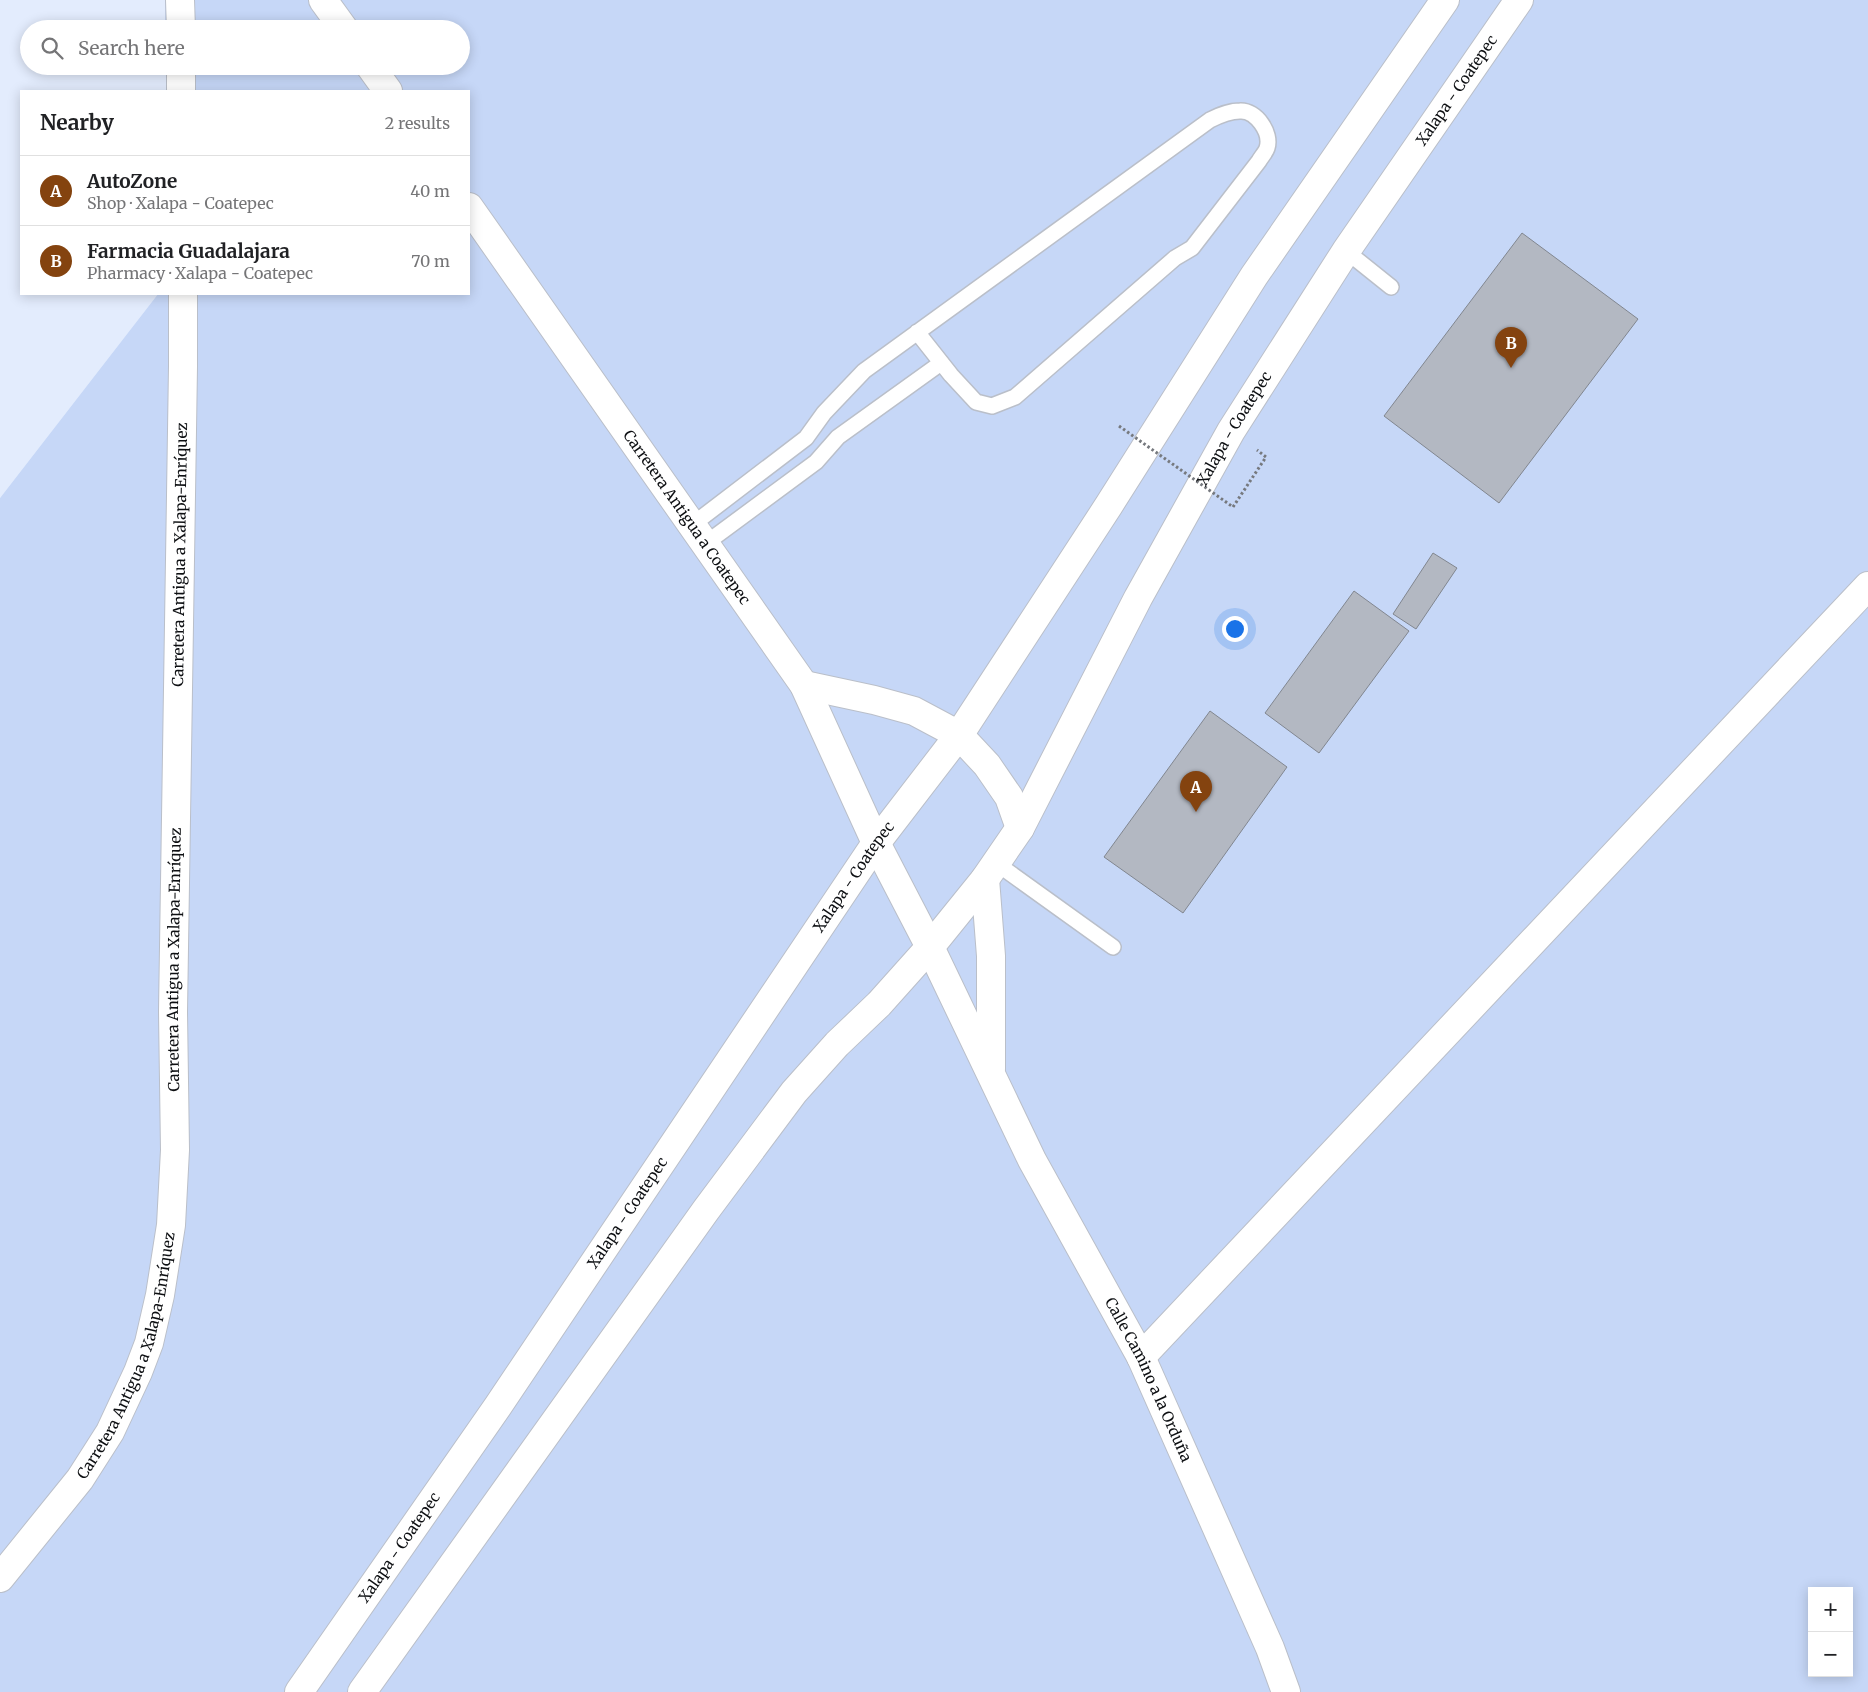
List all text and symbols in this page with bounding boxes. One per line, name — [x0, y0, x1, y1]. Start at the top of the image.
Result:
search box — [20, 20, 470, 75]
street label: Xalapa - Coatepec — [1412, 31, 1501, 149]
icon: search — [38, 34, 66, 62]
text: Search here — [78, 36, 185, 60]
text: Nearby — [40, 109, 114, 136]
text: 2 results — [385, 113, 450, 133]
text: AutoZone — [87, 169, 177, 193]
text: A — [50, 181, 62, 201]
text: 40 m — [410, 181, 450, 201]
text: Shop · Xalapa - Coatepec — [87, 193, 274, 213]
text: Farmacia Guadalajara — [87, 239, 290, 263]
text: B — [50, 251, 62, 271]
text: 70 m — [411, 251, 450, 271]
text: Pharmacy · Xalapa - Coatepec — [87, 263, 313, 283]
pin: B — [1495, 327, 1527, 368]
street label: Xalapa - Coatepec — [1192, 367, 1276, 489]
street label: Carretera Antigua a Xalapa-Enríquez — [168, 422, 191, 687]
street label: Carretera Antigua a Coatepec — [619, 426, 755, 608]
your location — [1222, 616, 1248, 642]
pin: A — [1180, 771, 1212, 812]
street label: Xalapa - Coatepec — [809, 817, 898, 936]
street label: Carretera Antigua a Xalapa-Enríquez — [163, 827, 185, 1092]
street label: Xalapa - Coatepec — [583, 1153, 672, 1272]
street label: Carretera Antigua a Xalapa-Enríquez — [72, 1231, 179, 1482]
street label: Calle Camino a la Orduña — [1101, 1294, 1196, 1465]
street label: Xalapa - Coatepec — [354, 1488, 444, 1606]
map controls — [1808, 1587, 1853, 1677]
button: + — [1808, 1587, 1853, 1632]
button: − — [1808, 1632, 1853, 1677]

